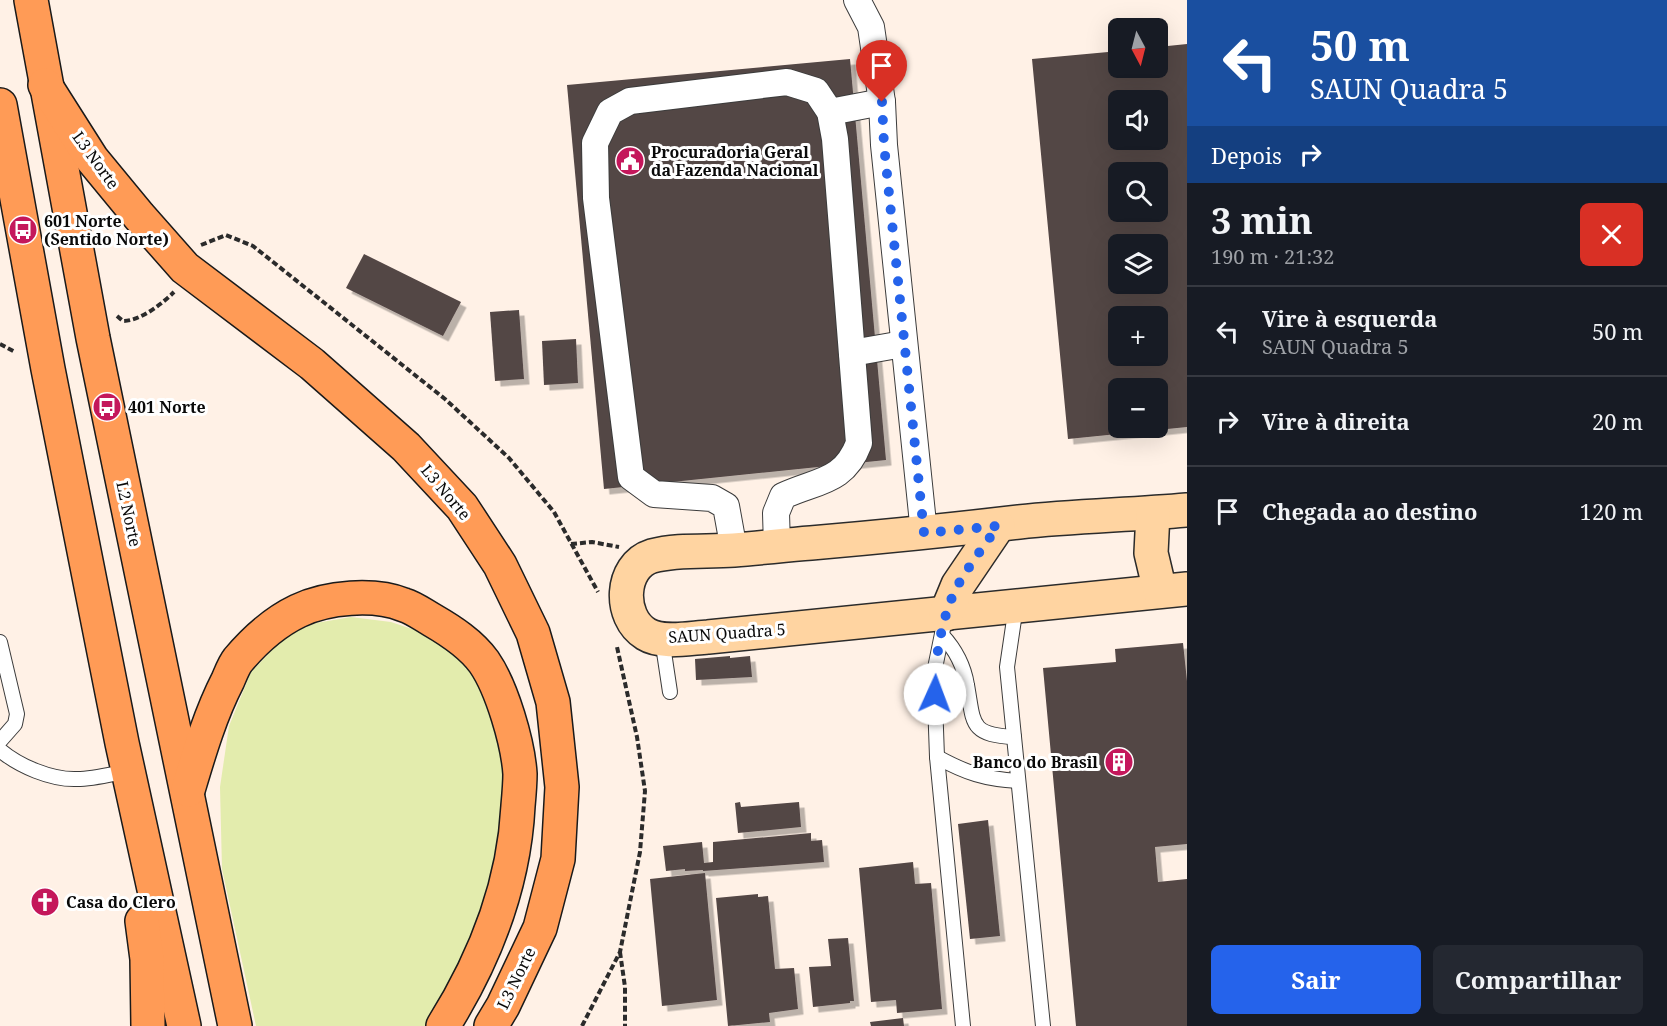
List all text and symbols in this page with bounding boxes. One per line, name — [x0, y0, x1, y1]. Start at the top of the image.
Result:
text: 50 m — [1310, 16, 1410, 73]
north arrow — [1108, 18, 1168, 78]
map controls — [1108, 18, 1168, 438]
icon: left — [1211, 24, 1289, 102]
pin — [856, 40, 907, 102]
icon: arrive — [865, 49, 898, 82]
text: SAUN Quadra 5 — [1310, 70, 1508, 107]
button: sound — [1108, 90, 1168, 150]
street label: L3 Norte — [68, 127, 124, 193]
icon: right — [1294, 138, 1327, 171]
text: Depois — [1211, 140, 1282, 170]
place label: Procuradoria Geral da Fazenda Nacional — [651, 141, 819, 181]
public building icon: Procuradoria Geral da Fazenda Nacional — [614, 145, 646, 177]
button: search — [1108, 162, 1168, 222]
text: 3 min — [1211, 196, 1313, 245]
button: close — [1580, 203, 1643, 266]
place label: 601 Norte (Sentido Norte) — [44, 210, 169, 250]
bus stop icon: 601 Norte (Sentido Norte) — [7, 214, 39, 246]
button: layers — [1108, 234, 1168, 294]
text: 190 m · 21:32 — [1211, 243, 1334, 270]
text: Vire à esquerda — [1262, 303, 1438, 333]
button: + — [1108, 306, 1168, 366]
icon: left — [1211, 315, 1244, 348]
text: 50 m — [1592, 316, 1643, 346]
text: SAUN Quadra 5 — [1262, 333, 1409, 360]
button: − — [1108, 378, 1168, 438]
bus stop icon: 401 Norte — [91, 391, 123, 423]
place label: 401 Norte — [128, 396, 206, 418]
icon: right — [1211, 405, 1244, 438]
text: Vire à direita — [1262, 406, 1410, 436]
text: 20 m — [1592, 406, 1643, 436]
street label: L3 Norte — [416, 460, 476, 524]
street label: L2 Norte — [111, 479, 147, 549]
icon: arrive — [1211, 495, 1244, 528]
text: Chegada ao destino — [1262, 496, 1477, 526]
text: 120 m — [1580, 496, 1643, 526]
street label: SAUN Quadra 5 — [668, 618, 786, 648]
position arrow — [903, 662, 967, 726]
building icon: Banco do Brasil — [1103, 746, 1135, 778]
place label: Banco do Brasil — [973, 751, 1098, 773]
church icon: Casa do Clero — [29, 886, 61, 918]
place label: Casa do Clero — [66, 891, 176, 913]
street label: L3 Norte — [492, 943, 540, 1013]
button: Sair — [1211, 945, 1421, 1014]
button: Compartilhar — [1433, 945, 1643, 1014]

